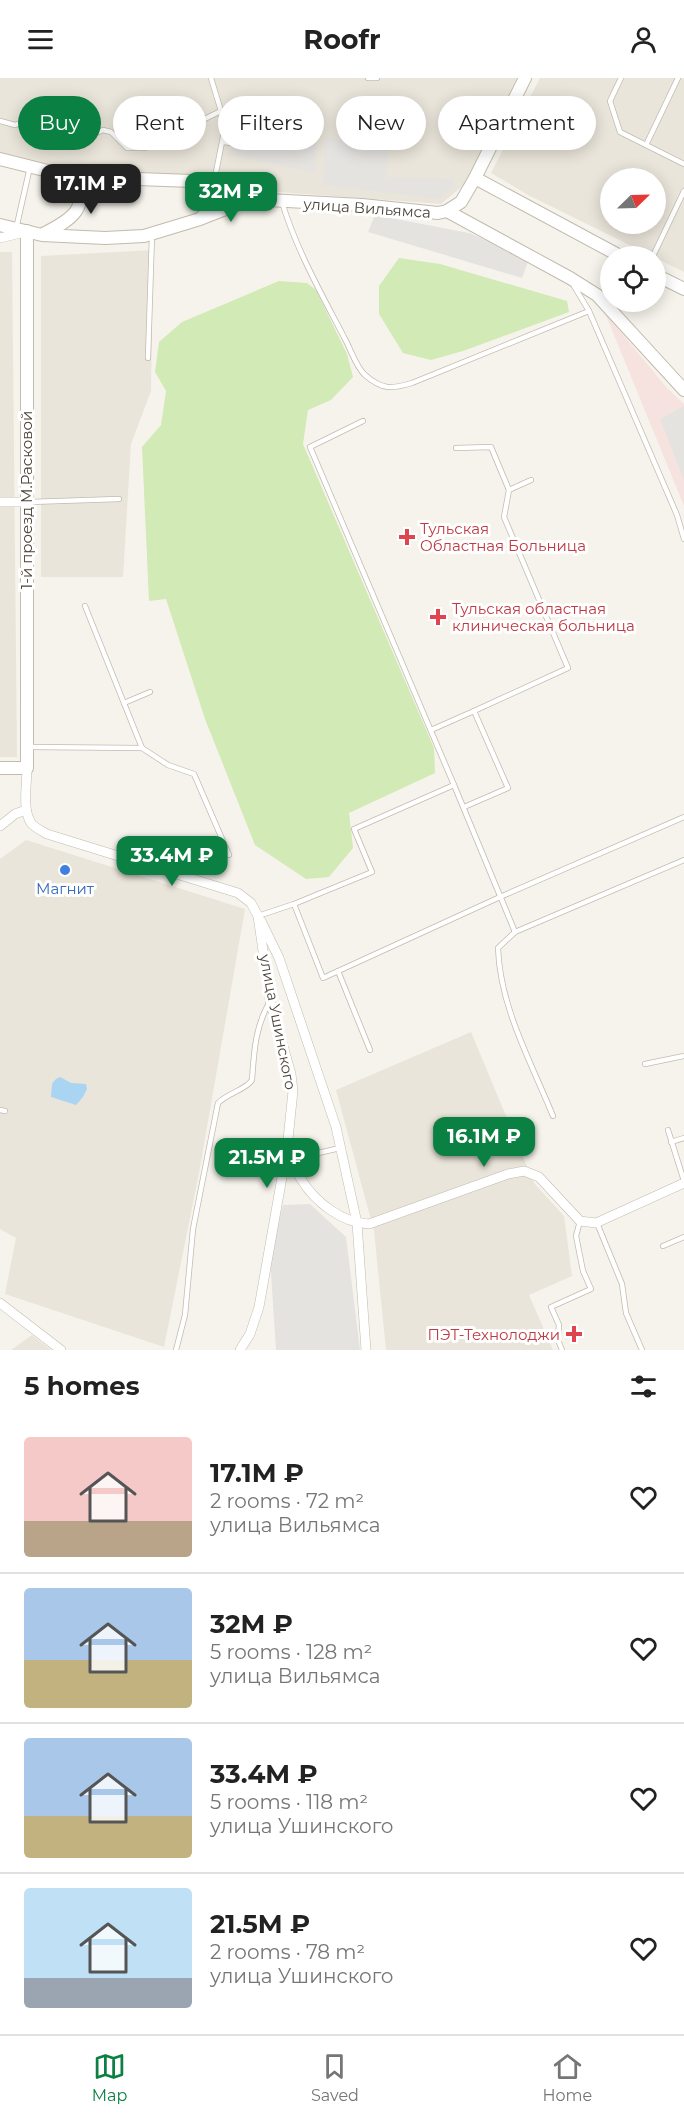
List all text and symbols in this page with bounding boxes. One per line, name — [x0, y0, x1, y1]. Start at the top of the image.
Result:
icon: menu — [24, 23, 57, 56]
text: Roofr — [303, 23, 381, 56]
icon: person — [627, 23, 660, 56]
chip: Buy — [18, 96, 101, 150]
chip: Rent — [113, 96, 206, 150]
chip: Filters — [218, 96, 324, 150]
chip: New — [336, 96, 426, 150]
chip: Apartment — [438, 96, 596, 150]
pin: 17.1M ₽ — [36, 164, 146, 215]
north arrow — [600, 168, 666, 234]
map controls — [600, 168, 666, 312]
text: 17.1M ₽ — [55, 171, 127, 195]
pin: 32M ₽ — [189, 172, 273, 223]
text: 32M ₽ — [199, 179, 263, 203]
street label: улица Вильямса — [302, 194, 431, 222]
button: locate — [600, 246, 666, 312]
street label: 1-й проезд М.Расковой — [17, 411, 36, 589]
place label: Тульская Областная Больница — [420, 519, 586, 555]
marker: Тульская Областная Больница — [398, 528, 416, 546]
place label: Тульская областная клиническая больница — [452, 599, 635, 635]
marker: Тульская областная клиническая больница — [429, 608, 447, 626]
pin: 33.4M ₽ — [117, 836, 227, 887]
text: 33.4M ₽ — [131, 843, 213, 867]
marker: Магнит — [58, 863, 72, 877]
place label: Магнит — [36, 879, 95, 898]
street label: улица Ушинского — [255, 952, 300, 1091]
pin: 16.1M ₽ — [429, 1117, 539, 1168]
text: 16.1M ₽ — [447, 1124, 521, 1148]
pin: 21.5M ₽ — [212, 1138, 322, 1189]
text: 21.5M ₽ — [228, 1145, 306, 1169]
place label: ПЭТ-Технолоджи — [428, 1325, 560, 1344]
marker: ПЭТ-Технолоджи — [565, 1325, 583, 1343]
text: 5 homes — [24, 1370, 140, 1402]
icon: filters — [627, 1370, 660, 1403]
text: 17.1M ₽ — [210, 1457, 304, 1489]
icon: home — [72, 1461, 144, 1533]
icon: heart — [627, 1481, 660, 1514]
text: 2 rooms · 72 m² — [210, 1489, 364, 1513]
text: улица Вильямса — [210, 1513, 380, 1537]
text: 32M ₽ — [210, 1608, 293, 1640]
icon: home — [72, 1612, 144, 1684]
icon: heart — [627, 1632, 660, 1665]
text: 5 rooms · 128 m² — [210, 1640, 372, 1664]
text: улица Вильямса — [210, 1664, 380, 1688]
text: 33.4M ₽ — [210, 1758, 318, 1790]
icon: home — [72, 1762, 144, 1834]
icon: heart — [627, 1782, 660, 1815]
text: 5 rooms · 118 m² — [210, 1790, 368, 1814]
text: улица Ушинского — [210, 1814, 393, 1838]
text: 21.5M ₽ — [210, 1908, 310, 1940]
icon: home — [72, 1912, 144, 1984]
icon: heart — [627, 1932, 660, 1965]
text: 2 rooms · 78 m² — [210, 1940, 365, 1964]
text: улица Ушинского — [210, 1964, 393, 1988]
tab: Map — [92, 2050, 127, 2105]
tab: Saved — [311, 2050, 359, 2105]
tab: Home — [543, 2050, 592, 2105]

